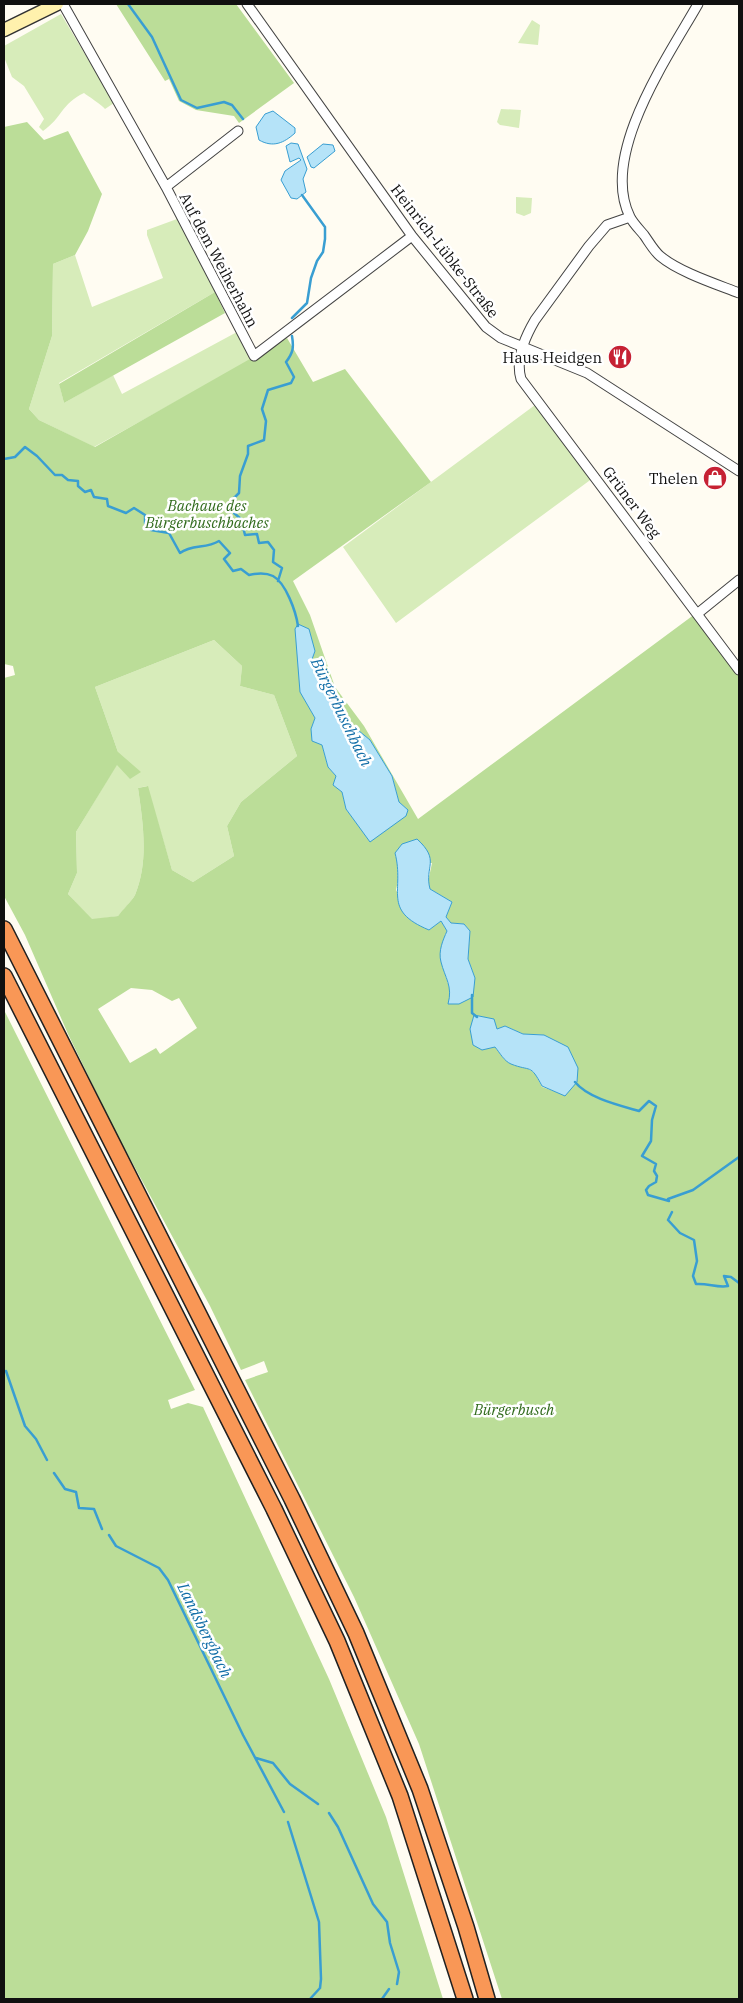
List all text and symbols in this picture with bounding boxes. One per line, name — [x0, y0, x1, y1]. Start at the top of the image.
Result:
street label: Heinrich-Lübke-Straße — [387, 180, 503, 322]
street label: Auf dem Weiherhahn — [175, 189, 263, 331]
restaurant icon: Haus Heidgen — [607, 344, 633, 370]
place label: Haus Heidgen — [503, 348, 602, 367]
street label: Grüner Weg — [599, 462, 665, 542]
shop icon: Thelen — [702, 465, 728, 491]
place label: Thelen — [649, 469, 698, 488]
park label: Bachaue des Bürgerbuschbaches — [144, 496, 269, 532]
water label: Bürgerbuschbach — [307, 653, 377, 770]
park label: Bürgerbusch — [473, 1400, 555, 1419]
water label: Landsbergbach — [173, 1578, 237, 1681]

